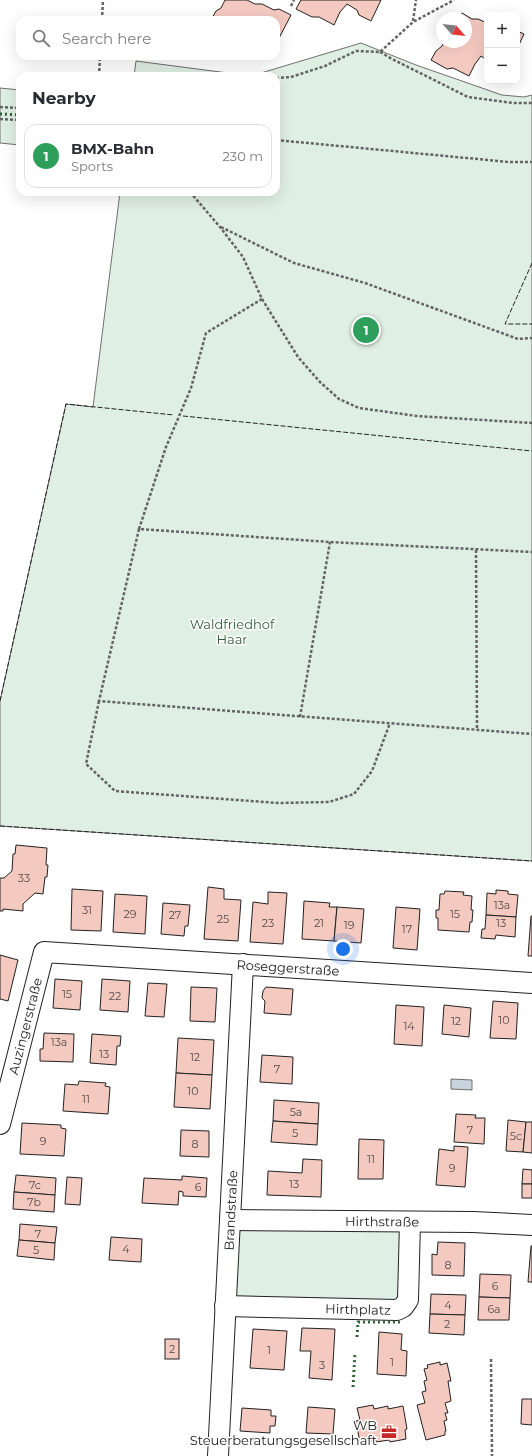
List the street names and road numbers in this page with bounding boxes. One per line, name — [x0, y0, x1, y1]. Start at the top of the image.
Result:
street label: Roseggerstraße — [236, 956, 340, 979]
street label: Auzingerstraße — [5, 976, 45, 1076]
street label: Brandstraße — [220, 1170, 241, 1251]
street label: Hirthstraße — [345, 1213, 419, 1230]
street label: Hirthplatz — [325, 1300, 391, 1318]

